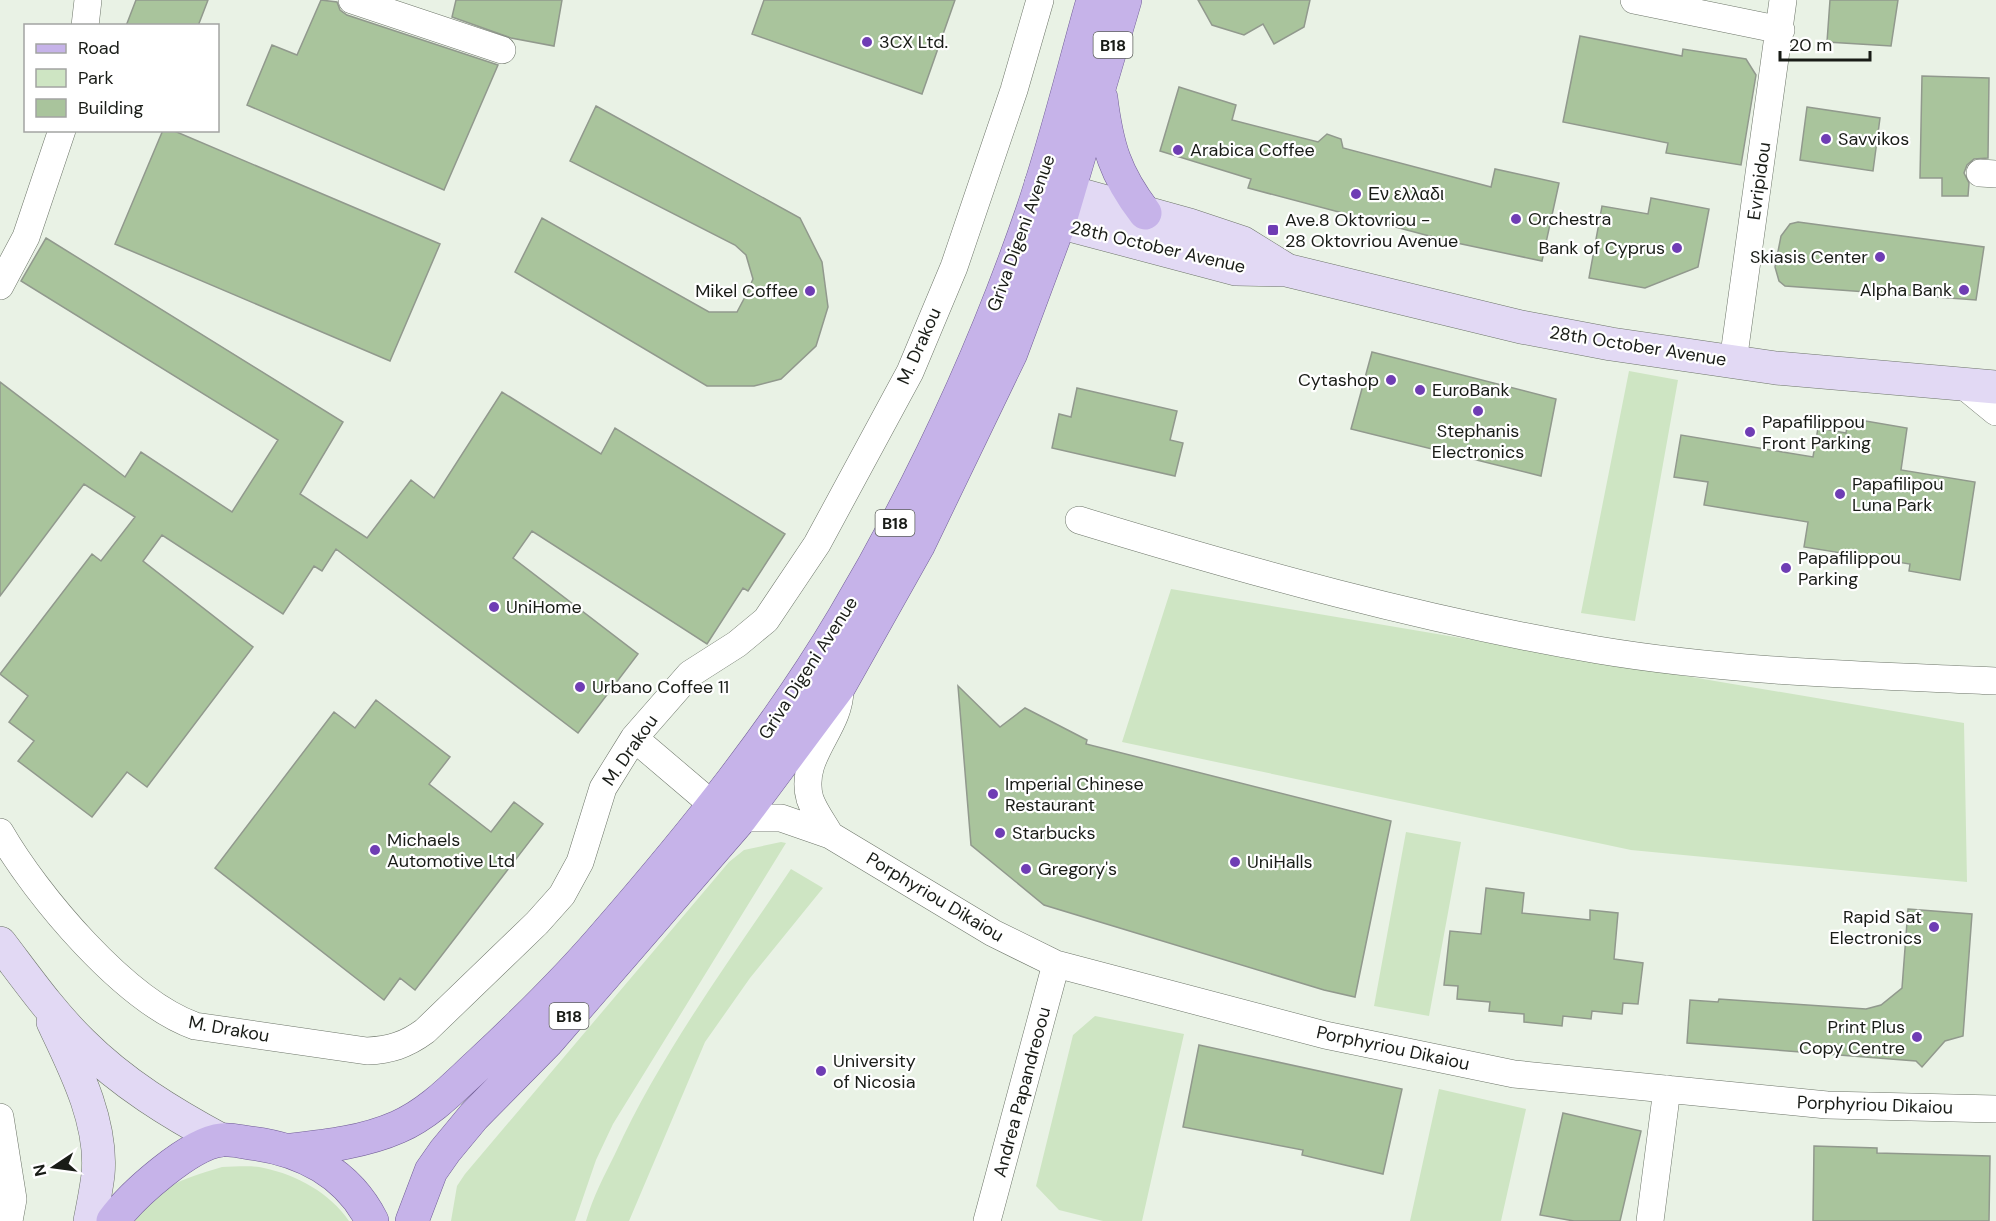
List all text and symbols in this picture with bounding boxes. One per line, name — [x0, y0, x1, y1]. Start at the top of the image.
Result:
legend — [24, 24, 219, 132]
scale bar — [1780, 24, 1870, 62]
place label: 3CX Ltd. — [879, 30, 948, 54]
road number: B18 — [1094, 32, 1132, 58]
text: 20 m — [1789, 33, 1832, 57]
marker: 3CX Ltd. — [860, 35, 874, 49]
text: Road — [78, 36, 120, 60]
text: Park — [78, 66, 114, 90]
text: Building — [78, 96, 143, 120]
place label: Savvikos — [1838, 127, 1909, 151]
marker: Savvikos — [1819, 132, 1833, 146]
place label: Arabica Coffee — [1190, 138, 1315, 162]
street label: Evripidou — [1742, 140, 1776, 222]
marker: Arabica Coffee — [1171, 143, 1185, 157]
street label: Griva Digeni Avenue — [981, 151, 1061, 315]
place label: Εν ελλαδι — [1368, 182, 1444, 206]
marker: Εν ελλαδι — [1349, 187, 1363, 201]
place label: Orchestra — [1528, 207, 1611, 231]
place label: Ave.8 Oktovriou - 28 Oktovriou Avenue — [1285, 208, 1458, 253]
marker: Orchestra — [1509, 212, 1523, 226]
street label: 28th October Avenue — [1068, 215, 1248, 279]
marker: Ave.8 Oktovriou - 28 Oktovriou Avenue — [1266, 223, 1280, 237]
place label: Bank of Cyprus — [1538, 236, 1665, 260]
marker: Bank of Cyprus — [1670, 241, 1684, 255]
place label: Skiasis Center — [1750, 245, 1868, 269]
marker: Skiasis Center — [1873, 250, 1887, 264]
place label: Alpha Bank — [1860, 278, 1952, 302]
place label: Mikel Coffee — [695, 279, 798, 303]
marker: Alpha Bank — [1957, 283, 1971, 297]
marker: Mikel Coffee — [803, 284, 817, 298]
street label: M. Drakou — [891, 304, 947, 388]
street label: 28th October Avenue — [1548, 320, 1728, 372]
place label: Cytashop — [1298, 368, 1379, 392]
marker: Cytashop — [1384, 373, 1398, 387]
place label: EuroBank — [1432, 378, 1510, 402]
marker: EuroBank — [1413, 383, 1427, 397]
marker: Stephanis Electronics — [1471, 404, 1485, 418]
place label: Papafilippou Front Parking — [1762, 410, 1871, 455]
place label: Stephanis Electronics — [1432, 419, 1524, 464]
marker: Papafilippou Front Parking — [1743, 425, 1757, 439]
place label: Papafilipou Luna Park — [1852, 472, 1944, 517]
marker: Papafilipou Luna Park — [1833, 487, 1847, 501]
road number: B18 — [876, 510, 914, 536]
place label: Papafilippou Parking — [1798, 546, 1901, 591]
marker: Papafilippou Parking — [1779, 561, 1793, 575]
street label: Griva Digeni Avenue — [753, 592, 863, 744]
place label: UniHome — [506, 595, 582, 619]
marker: UniHome — [487, 600, 501, 614]
place label: Urbano Coffee 11 — [592, 675, 729, 699]
marker: Urbano Coffee 11 — [573, 680, 587, 694]
street label: M. Drakou — [597, 710, 663, 790]
place label: Imperial Chinese Restaurant — [1005, 772, 1144, 817]
marker: Imperial Chinese Restaurant — [986, 787, 1000, 801]
place label: Starbucks — [1012, 821, 1095, 845]
marker: Starbucks — [993, 826, 1007, 840]
place label: Michaels Automotive Ltd — [387, 828, 515, 873]
marker: Michaels Automotive Ltd — [368, 843, 382, 857]
street label: Porphyriou Dikaiou — [862, 846, 1008, 948]
place label: UniHalls — [1247, 850, 1313, 874]
marker: UniHalls — [1228, 855, 1242, 869]
place label: Gregory's — [1038, 857, 1117, 881]
marker: Gregory's — [1019, 862, 1033, 876]
place label: Rapid Sat Electronics — [1830, 905, 1922, 950]
marker: Rapid Sat Electronics — [1927, 920, 1941, 934]
road number: B18 — [550, 1003, 588, 1029]
street label: Andrea Papandreoou — [988, 1004, 1056, 1180]
street label: M. Drakou — [187, 1010, 271, 1048]
place label: Print Plus Copy Centre — [1799, 1015, 1905, 1060]
street label: Porphyriou Dikaiou — [1314, 1020, 1472, 1076]
marker: Print Plus Copy Centre — [1910, 1030, 1924, 1044]
place label: University of Nicosia — [833, 1049, 916, 1094]
marker: University of Nicosia — [814, 1064, 828, 1078]
street label: Porphyriou Dikaiou — [1797, 1090, 1953, 1120]
north arrow — [24, 1137, 84, 1197]
text: N — [28, 1162, 51, 1178]

